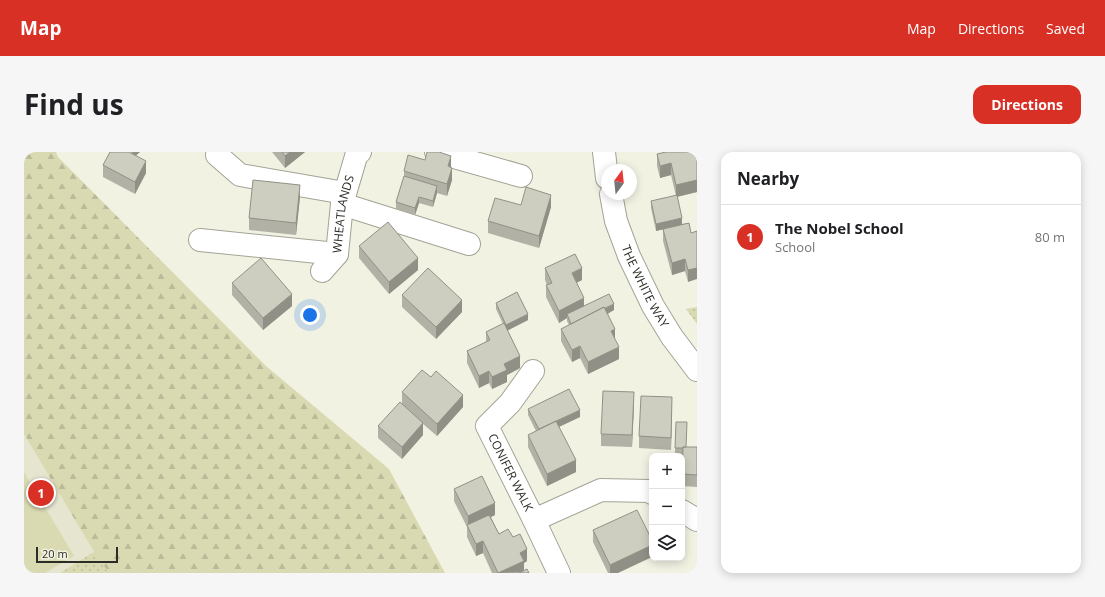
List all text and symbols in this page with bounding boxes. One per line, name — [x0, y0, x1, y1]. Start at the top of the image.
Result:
text: Map — [20, 15, 61, 41]
text: Map — [907, 19, 936, 38]
text: Directions — [958, 19, 1024, 38]
text: Saved — [1046, 19, 1085, 38]
text: Find us — [24, 85, 124, 123]
button: Directions — [973, 85, 1081, 124]
north arrow — [601, 164, 637, 200]
text: Nearby — [737, 167, 799, 190]
street label: WHEATLANDS — [328, 173, 358, 254]
text: The Nobel School — [775, 218, 904, 238]
text: 1 — [746, 228, 754, 246]
text: 80 m — [1035, 228, 1065, 246]
text: School — [775, 238, 815, 256]
street label: THE WHITE WAY — [618, 243, 673, 331]
your location — [300, 305, 320, 325]
street label: CONIFER WALK — [484, 431, 538, 515]
map controls — [649, 453, 685, 561]
button: + — [649, 453, 685, 489]
pin: 1 — [28, 478, 54, 508]
button: − — [649, 489, 685, 525]
button: layers — [649, 525, 685, 561]
scale bar — [36, 545, 118, 564]
text: 20 m — [42, 546, 68, 561]

